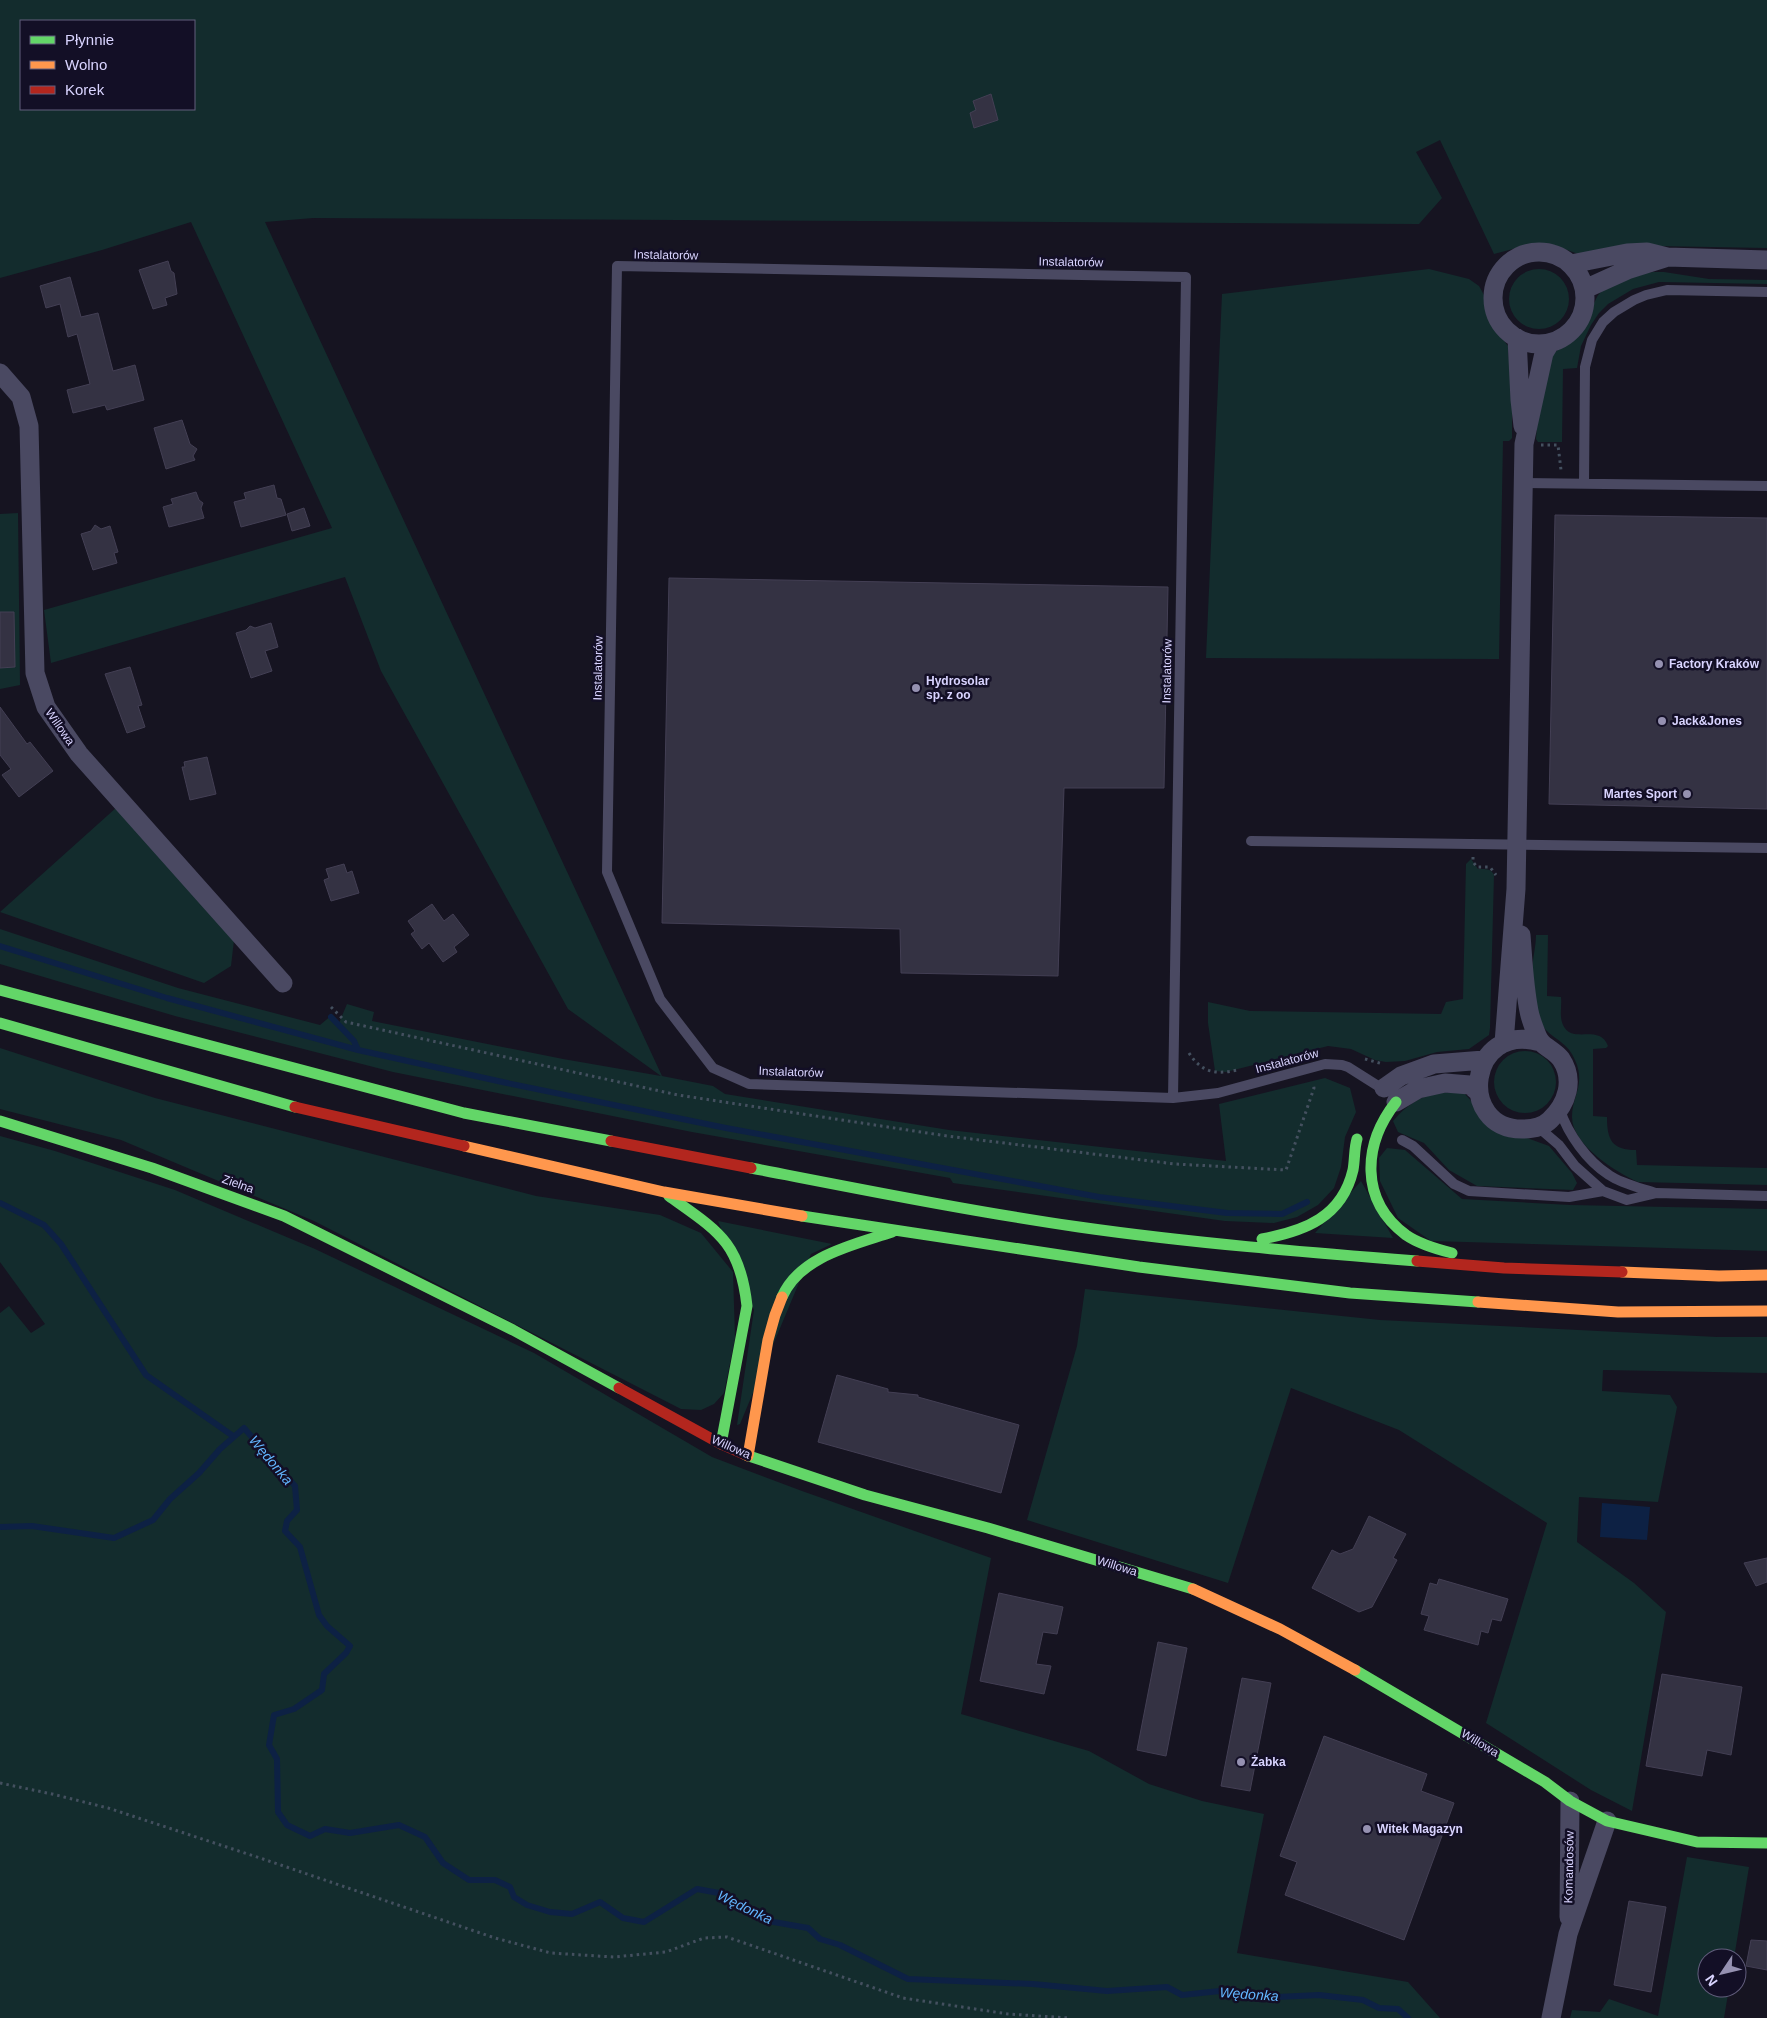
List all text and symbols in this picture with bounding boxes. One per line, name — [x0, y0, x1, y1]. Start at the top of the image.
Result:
legend — [20, 20, 195, 110]
text: Płynnie — [65, 31, 114, 48]
text: Wolno — [65, 56, 107, 73]
text: Korek — [65, 81, 105, 98]
street label: Instalatorów — [634, 247, 699, 263]
street label: Instalatorów — [1039, 254, 1104, 270]
street label: Instalatorów — [590, 635, 606, 700]
street label: Instalatorów — [1159, 638, 1175, 703]
place label: Factory Kraków — [1669, 657, 1760, 671]
marker: Factory Kraków — [1653, 658, 1665, 670]
place label: Hydrosolar sp. z oo — [926, 674, 990, 702]
marker: Hydrosolar sp. z oo — [910, 682, 922, 694]
street label: Willowa — [42, 706, 78, 748]
place label: Jack&Jones — [1672, 714, 1742, 728]
marker: Jack&Jones — [1656, 715, 1668, 727]
place label: Martes Sport — [1604, 787, 1677, 801]
marker: Martes Sport — [1681, 788, 1693, 800]
street label: Instalatorów — [1254, 1046, 1320, 1076]
street label: Instalatorów — [758, 1064, 824, 1080]
street label: Zielna — [220, 1172, 256, 1196]
water label: Wędonka — [246, 1432, 296, 1488]
street label: Willowa — [709, 1432, 753, 1462]
street label: Willowa — [1095, 1553, 1139, 1579]
street label: Willowa — [1459, 1726, 1502, 1760]
place label: Żabka — [1251, 1754, 1286, 1769]
marker: Żabka — [1235, 1756, 1247, 1768]
place label: Witek Magazyn — [1377, 1822, 1463, 1836]
marker: Witek Magazyn — [1361, 1823, 1373, 1835]
street label: Komandosów — [1561, 1830, 1577, 1903]
water label: Wędonka — [715, 1887, 775, 1927]
north arrow — [1697, 1948, 1747, 1998]
text: N — [1702, 1972, 1721, 1989]
water label: Wędonka — [1219, 1984, 1279, 2004]

